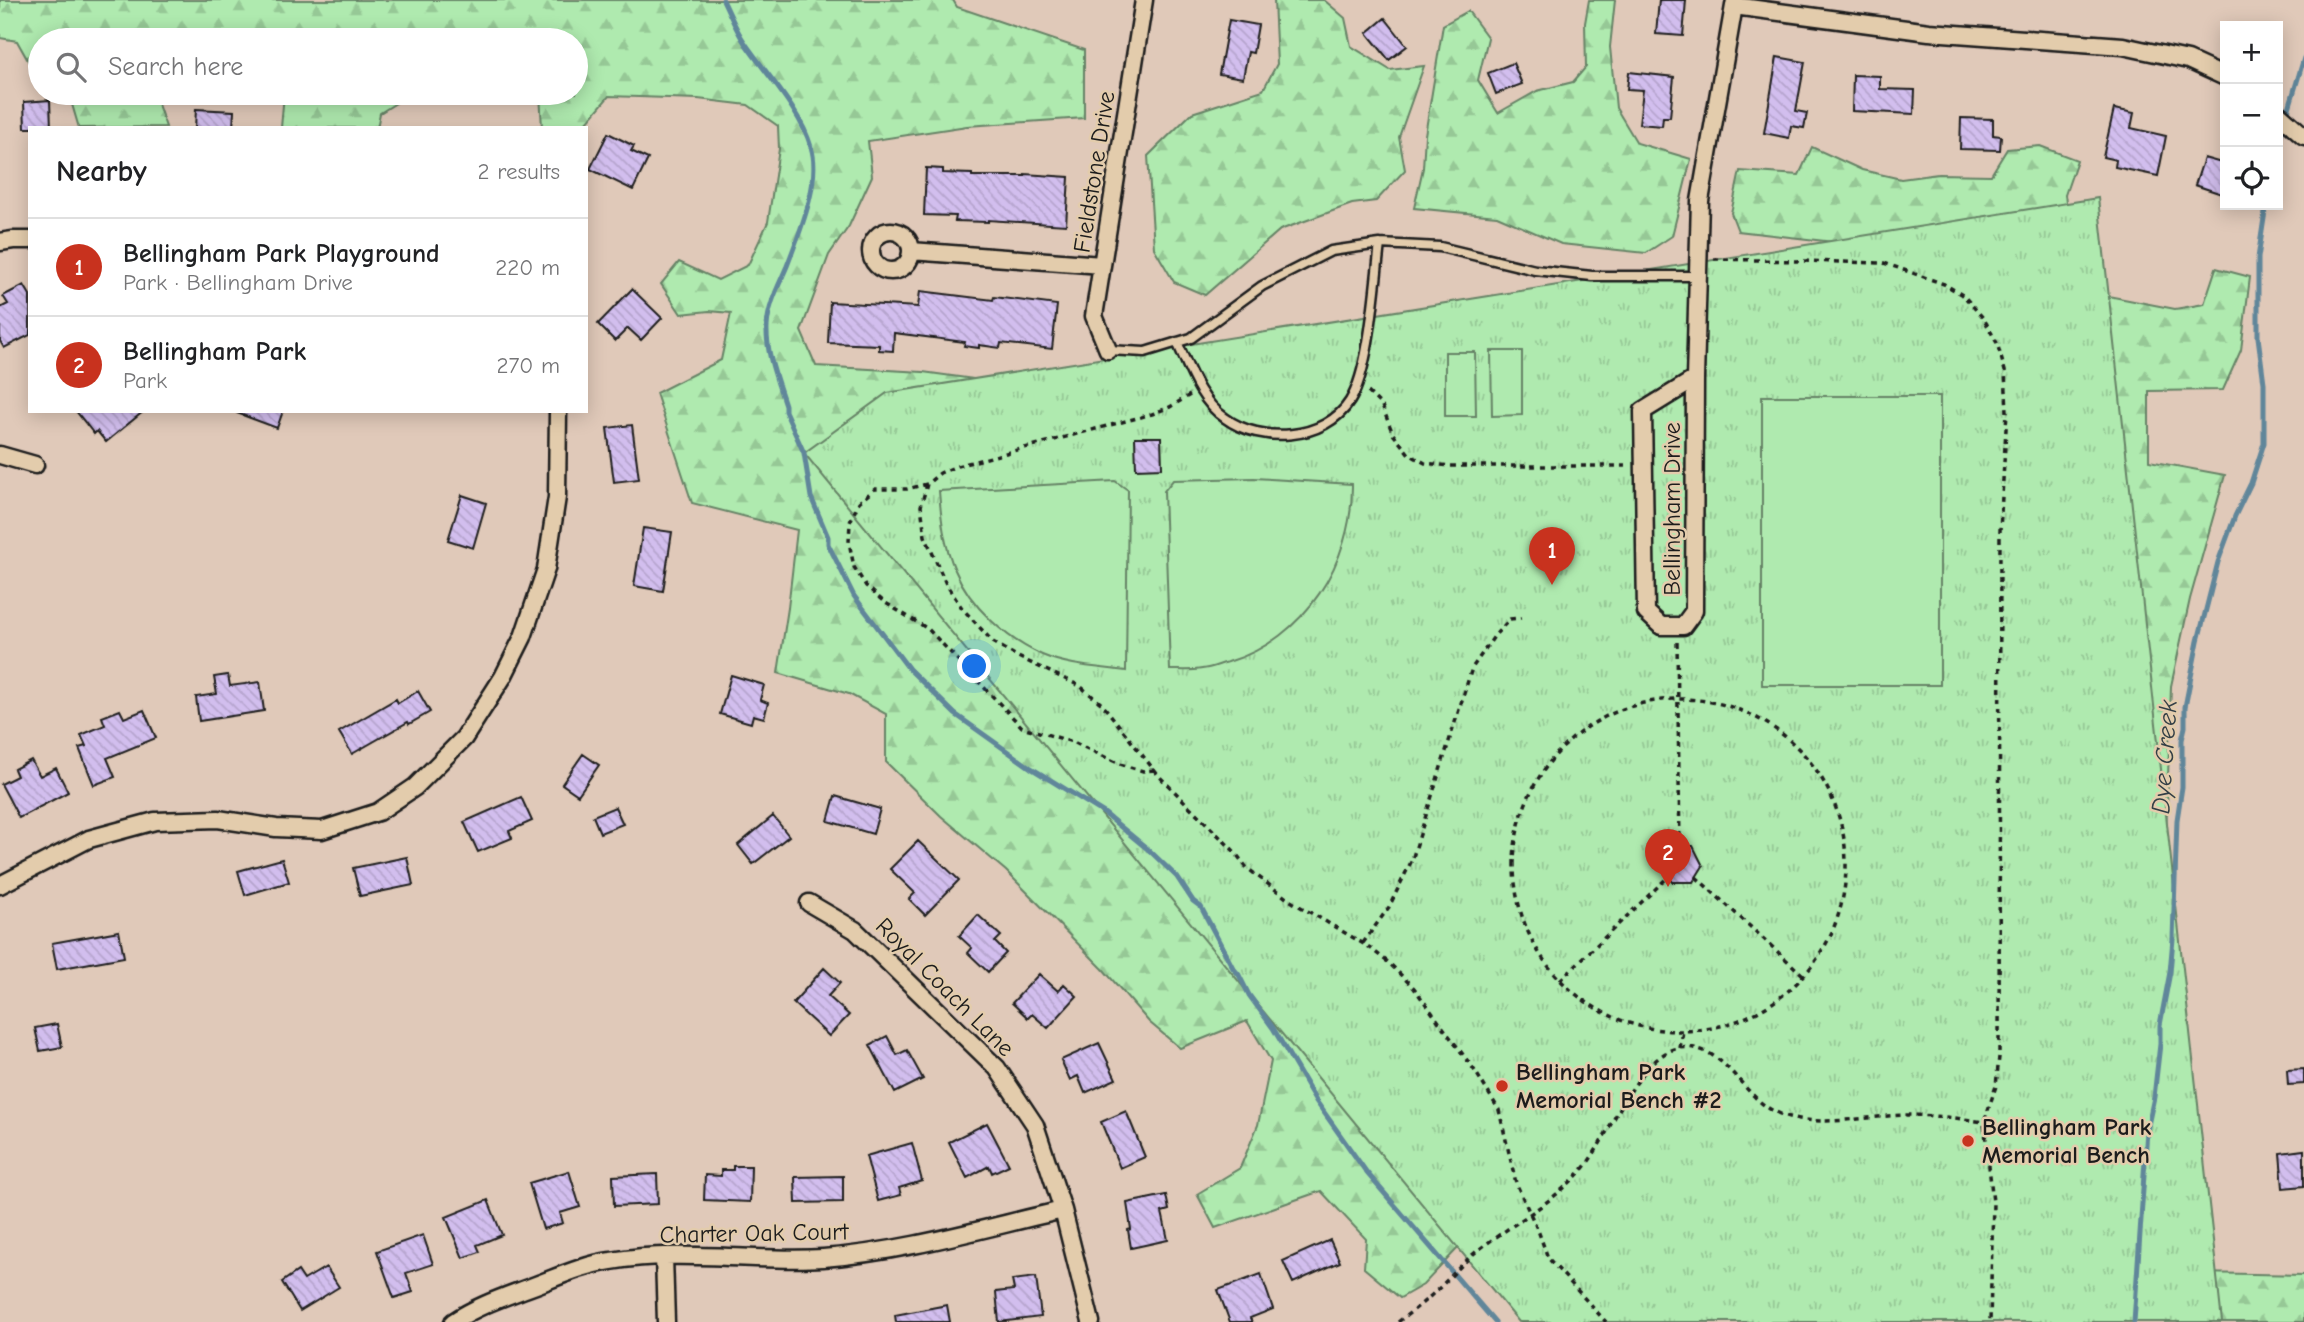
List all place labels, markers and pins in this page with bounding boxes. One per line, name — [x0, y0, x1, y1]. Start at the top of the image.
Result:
pin: 1 — [1529, 527, 1575, 585]
pin: 2 — [1645, 829, 1691, 887]
place label: Bellingham Park Memorial Bench #2 — [1516, 1058, 1722, 1114]
marker: Bellingham Park Memorial Bench #2 — [1494, 1078, 1510, 1094]
place label: Bellingham Park Memorial Bench — [1982, 1113, 2151, 1169]
marker: Bellingham Park Memorial Bench — [1960, 1133, 1976, 1149]

